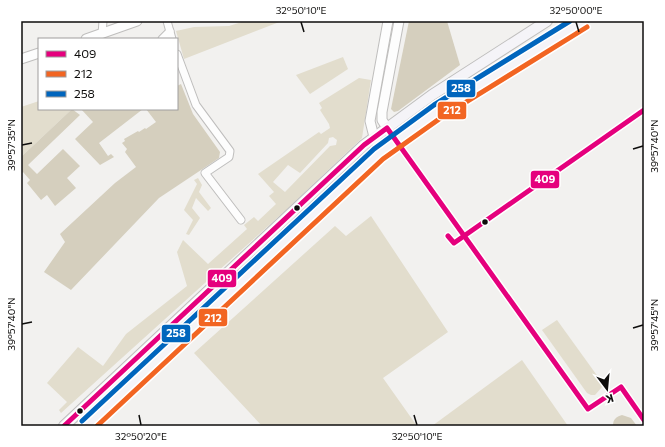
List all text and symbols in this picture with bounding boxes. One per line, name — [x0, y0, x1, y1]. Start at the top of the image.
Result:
text: 32°50'10"E — [276, 4, 326, 16]
text: 32°50'00"E — [550, 4, 603, 16]
legend — [38, 38, 178, 110]
text: 409 — [74, 46, 96, 60]
text: 212 — [74, 66, 93, 80]
line badge: 258 — [446, 79, 476, 98]
text: 258 — [451, 81, 471, 94]
text: 258 — [74, 86, 95, 100]
line badge: 212 — [437, 101, 467, 120]
text: 212 — [443, 103, 461, 116]
text: 39°57'35"N — [5, 119, 17, 171]
text: 39°57'40"N — [648, 119, 660, 173]
line badge: 409 — [530, 170, 560, 189]
text: 409 — [535, 172, 556, 185]
unlabelled marker — [292, 203, 302, 213]
unlabelled marker — [480, 217, 490, 227]
line badge: 409 — [207, 269, 237, 288]
text: 409 — [212, 271, 233, 284]
text: 39°57'40"N — [5, 297, 17, 351]
text: 39°57'45"N — [648, 299, 660, 351]
line badge: 212 — [198, 308, 228, 327]
text: 212 — [204, 311, 222, 324]
line badge: 258 — [161, 324, 191, 343]
text: 258 — [166, 326, 186, 339]
north arrow — [587, 369, 627, 409]
text: K — [604, 392, 615, 406]
unlabelled marker — [75, 406, 85, 416]
text: 32°50'20"E — [115, 430, 167, 442]
text: 32°50'10"E — [392, 430, 442, 442]

